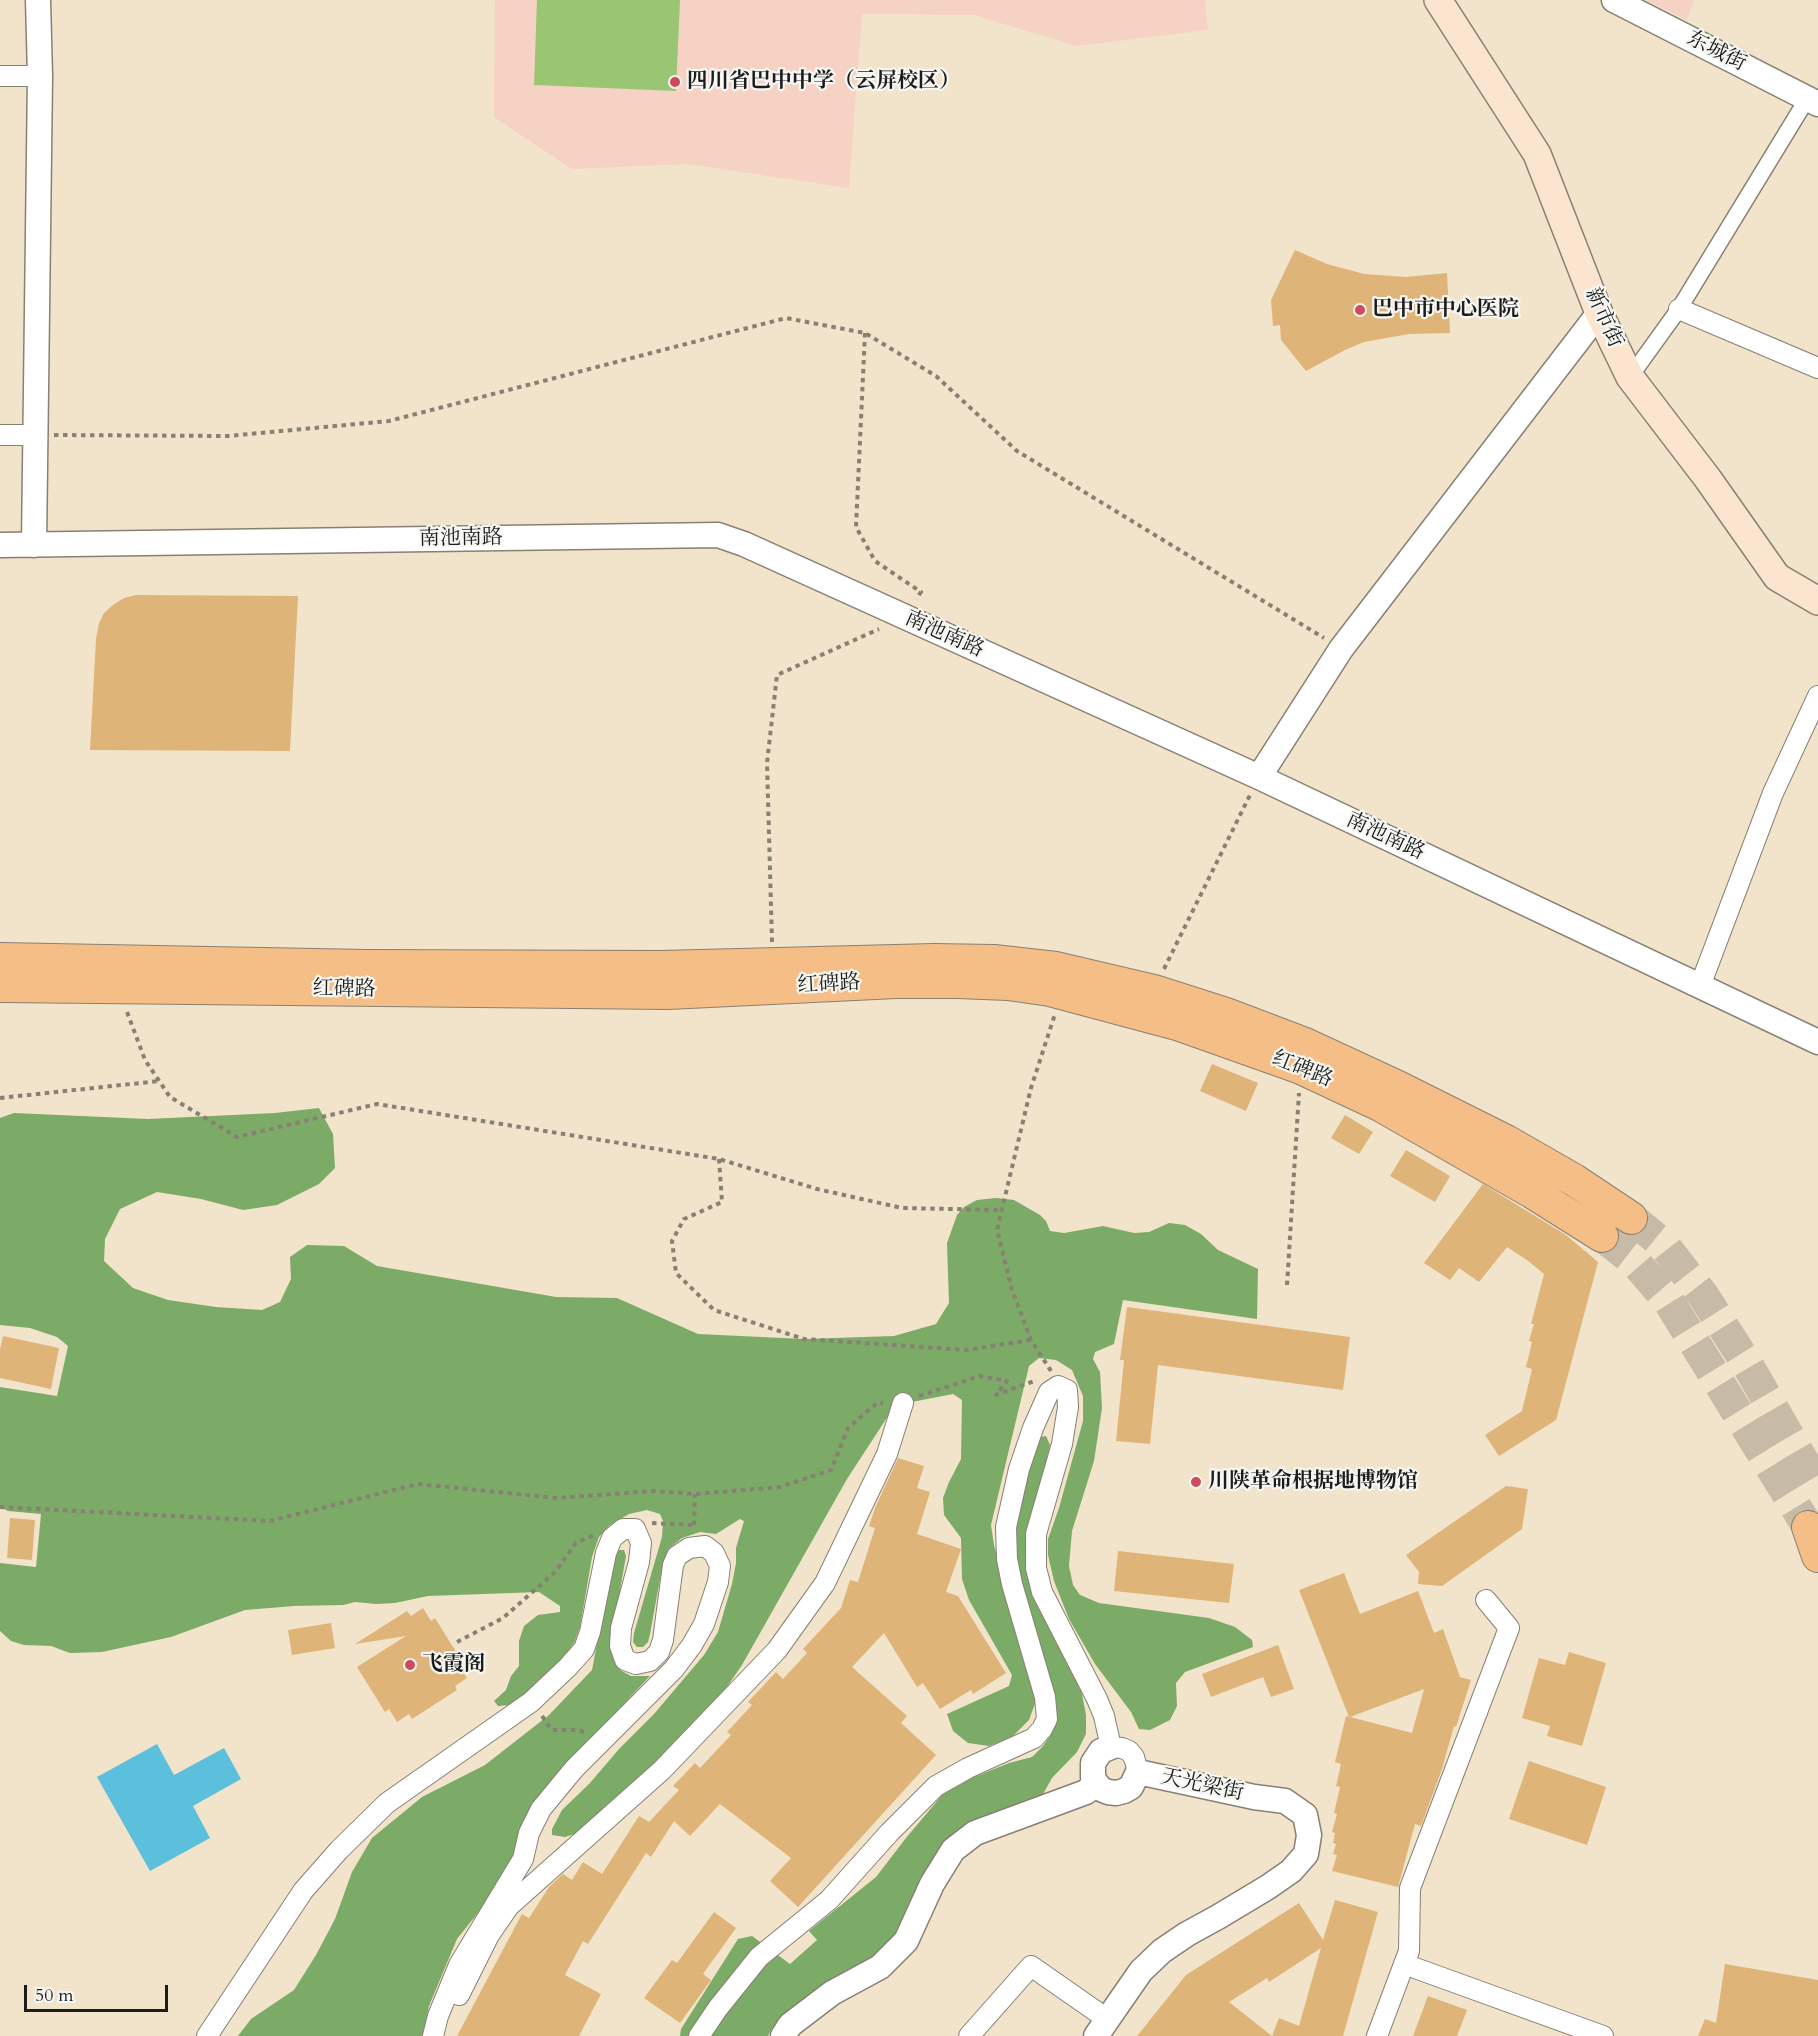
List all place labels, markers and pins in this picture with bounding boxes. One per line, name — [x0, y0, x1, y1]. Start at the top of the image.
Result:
place label: 四川省巴中中学（云屏校区） — [687, 69, 960, 95]
marker: 四川省巴中中学（云屏校区） — [668, 75, 682, 89]
place label: 巴中市中心医院 — [1372, 297, 1519, 323]
marker: 巴中市中心医院 — [1353, 303, 1367, 317]
place label: 川陕革命根据地博物馆 — [1208, 1469, 1418, 1495]
marker: 川陕革命根据地博物馆 — [1189, 1475, 1203, 1489]
place label: 飞霞阁 — [422, 1652, 485, 1678]
marker: 飞霞阁 — [403, 1658, 417, 1672]

